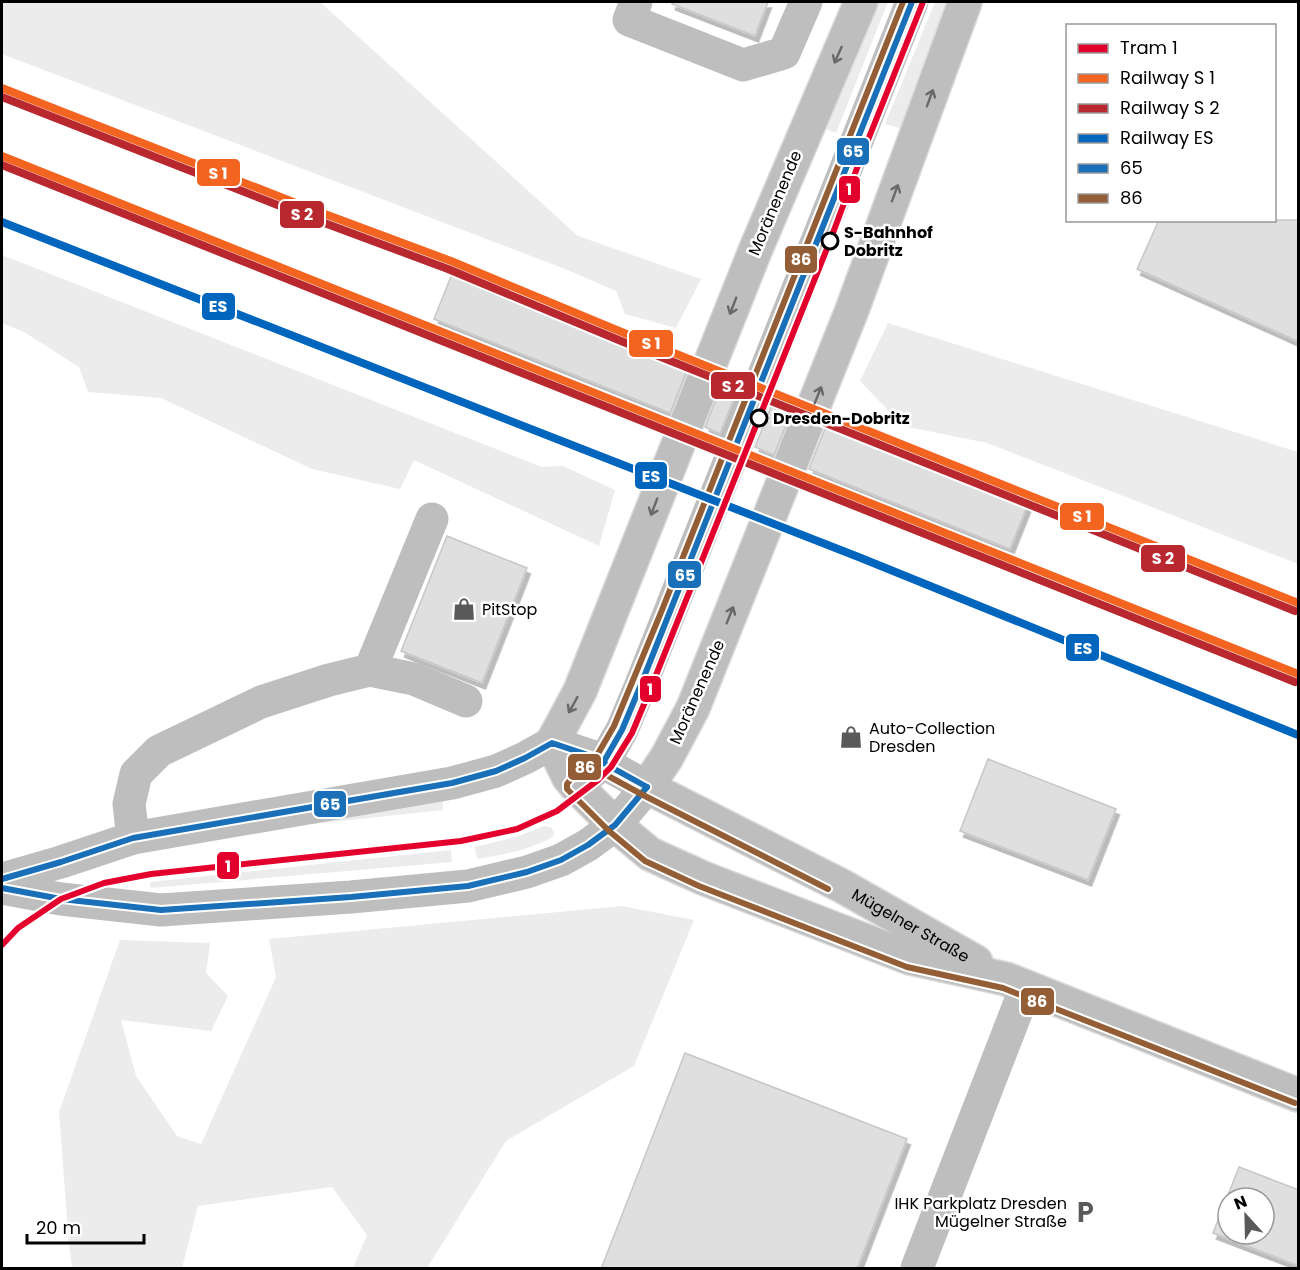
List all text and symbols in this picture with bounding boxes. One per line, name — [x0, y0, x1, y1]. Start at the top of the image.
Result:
legend — [1066, 24, 1276, 222]
text: Tram 1 — [1120, 35, 1178, 60]
one-way arrow — [832, 46, 843, 64]
text: Railway S 1 — [1120, 65, 1215, 90]
one-way arrow — [925, 89, 936, 108]
text: Railway S 2 — [1120, 95, 1220, 120]
text: Railway ES — [1120, 125, 1214, 150]
line badge: 65 — [836, 137, 870, 166]
text: 65 — [843, 140, 863, 163]
street label: Moränenende — [743, 147, 808, 259]
text: 65 — [1120, 155, 1143, 180]
line badge: S 1 — [196, 158, 241, 187]
text: S 1 — [208, 162, 228, 185]
line badge: 1 — [838, 175, 861, 204]
text: 1 — [846, 178, 852, 201]
one-way arrow — [890, 184, 901, 203]
text: 86 — [1120, 185, 1143, 210]
line badge: S 2 — [279, 200, 325, 229]
text: S 2 — [291, 203, 313, 226]
place label: S-Bahnhof Dobritz — [844, 221, 933, 262]
marker: S-Bahnhof Dobritz — [821, 232, 839, 250]
line badge: 86 — [784, 245, 818, 274]
text: 86 — [791, 248, 811, 271]
line badge: ES — [201, 292, 236, 321]
text: ES — [209, 295, 227, 318]
one-way arrow — [727, 296, 738, 314]
line badge: S 1 — [628, 329, 674, 358]
text: S 1 — [641, 332, 661, 355]
line badge: S 2 — [710, 371, 756, 400]
text: S 2 — [722, 375, 744, 398]
one-way arrow — [813, 386, 824, 405]
place label: Dresden-Dobritz — [773, 407, 910, 430]
marker: Dresden-Dobritz — [750, 409, 768, 427]
line badge: ES — [634, 461, 668, 490]
text: ES — [642, 465, 660, 488]
one-way arrow — [648, 497, 659, 515]
line badge: S 1 — [1059, 502, 1105, 531]
text: S 1 — [1072, 505, 1092, 528]
line badge: S 2 — [1140, 544, 1186, 573]
text: S 2 — [1152, 547, 1174, 570]
line badge: 65 — [667, 560, 702, 589]
text: 65 — [675, 564, 695, 587]
shop icon: PitStop — [451, 596, 477, 622]
place label: PitStop — [482, 598, 537, 621]
one-way arrow — [725, 606, 736, 625]
line badge: ES — [1065, 633, 1100, 662]
street label: Moränenende — [664, 636, 730, 748]
text: ES — [1074, 637, 1092, 660]
line badge: 1 — [639, 675, 662, 703]
text: 1 — [647, 678, 653, 701]
one-way arrow — [567, 696, 579, 713]
place label: Auto-Collection Dresden — [869, 717, 995, 758]
shop icon: Auto-Collection Dresden — [838, 724, 864, 750]
line badge: 86 — [567, 753, 602, 781]
text: 86 — [575, 756, 595, 779]
line badge: 65 — [313, 790, 347, 818]
text: 65 — [320, 793, 340, 816]
line badge: 1 — [216, 851, 240, 880]
text: 1 — [225, 855, 231, 878]
street label: Mügelner Straße — [848, 882, 974, 968]
line badge: 86 — [1020, 987, 1055, 1016]
text: 86 — [1027, 990, 1047, 1013]
north arrow — [1216, 1186, 1276, 1246]
text: N — [1231, 1190, 1250, 1215]
place label: IHK Parkplatz Dresden Mügelner Straße — [894, 1192, 1067, 1233]
parking icon: IHK Parkplatz Dresden Mügelner Straße — [1072, 1199, 1098, 1225]
scale bar — [27, 1207, 144, 1245]
text: 20 m — [36, 1215, 81, 1240]

